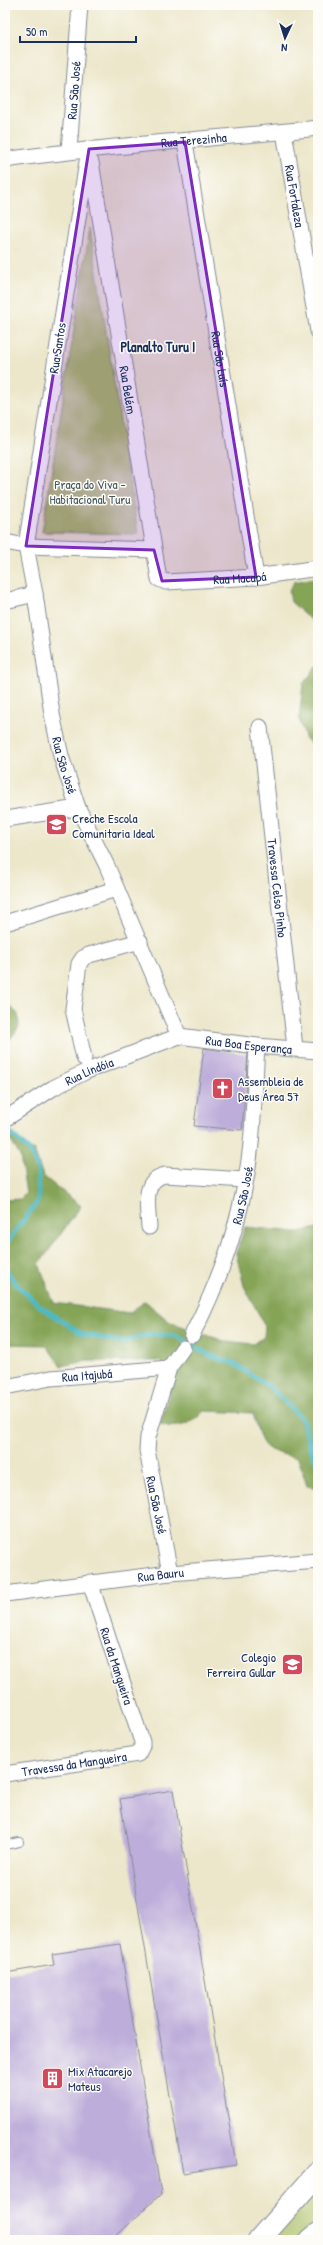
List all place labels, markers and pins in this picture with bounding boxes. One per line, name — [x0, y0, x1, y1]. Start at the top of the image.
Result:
place label: Creche Escola Comunitaria Ideal — [72, 809, 155, 842]
school or university icon: Creche Escola Comunitaria Ideal — [43, 812, 69, 838]
place label: Assembleia de Deus Área 57 — [238, 1072, 304, 1105]
church icon: Assembleia de Deus Área 57 — [209, 1075, 235, 1101]
place label: Colegio Ferreira Gullar — [207, 1648, 276, 1681]
school or university icon: Colegio Ferreira Gullar — [279, 1651, 305, 1677]
place label: Mix Atacarejo Mateus — [68, 2062, 132, 2095]
building icon: Mix Atacarejo Mateus — [39, 2065, 65, 2091]

